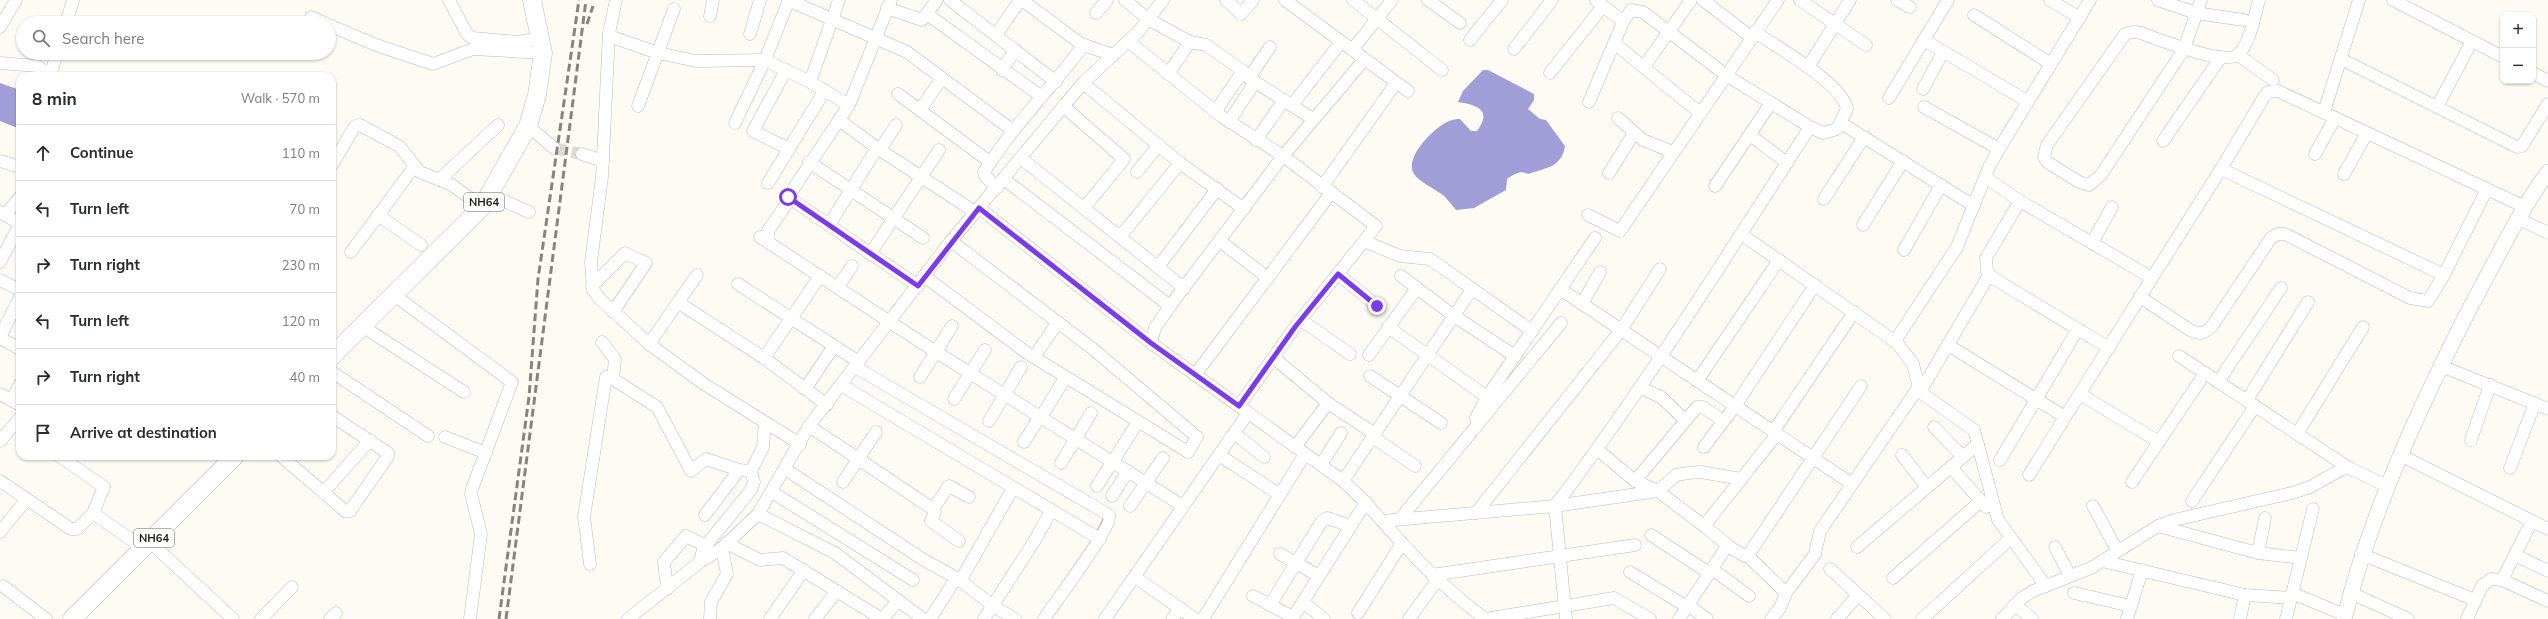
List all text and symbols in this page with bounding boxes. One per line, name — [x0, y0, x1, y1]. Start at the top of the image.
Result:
map controls — [2500, 12, 2536, 84]
button: + — [2500, 12, 2536, 48]
search box — [16, 16, 336, 60]
icon: search — [30, 27, 52, 49]
text: Search here — [62, 29, 144, 48]
button: − — [2500, 48, 2536, 84]
text: 8 min — [32, 88, 77, 109]
text: Walk · 570 m — [241, 90, 320, 106]
icon: ahead — [32, 142, 54, 164]
text: Continue — [70, 143, 133, 162]
text: 110 m — [282, 145, 320, 161]
route start — [779, 188, 797, 206]
road number: NH64 — [464, 193, 504, 211]
icon: left — [32, 198, 54, 220]
text: Turn left — [70, 199, 129, 218]
text: 70 m — [290, 201, 320, 217]
icon: right — [32, 254, 54, 276]
text: Turn right — [70, 255, 140, 274]
text: 230 m — [282, 257, 320, 273]
route end — [1368, 297, 1386, 315]
icon: left — [32, 310, 54, 332]
text: Turn left — [70, 311, 129, 330]
text: 120 m — [282, 313, 320, 329]
icon: right — [32, 366, 54, 388]
text: Turn right — [70, 367, 140, 386]
text: 40 m — [290, 369, 320, 385]
icon: arrive — [32, 422, 54, 444]
text: Arrive at destination — [70, 423, 217, 442]
road number: NH64 — [134, 529, 174, 547]

